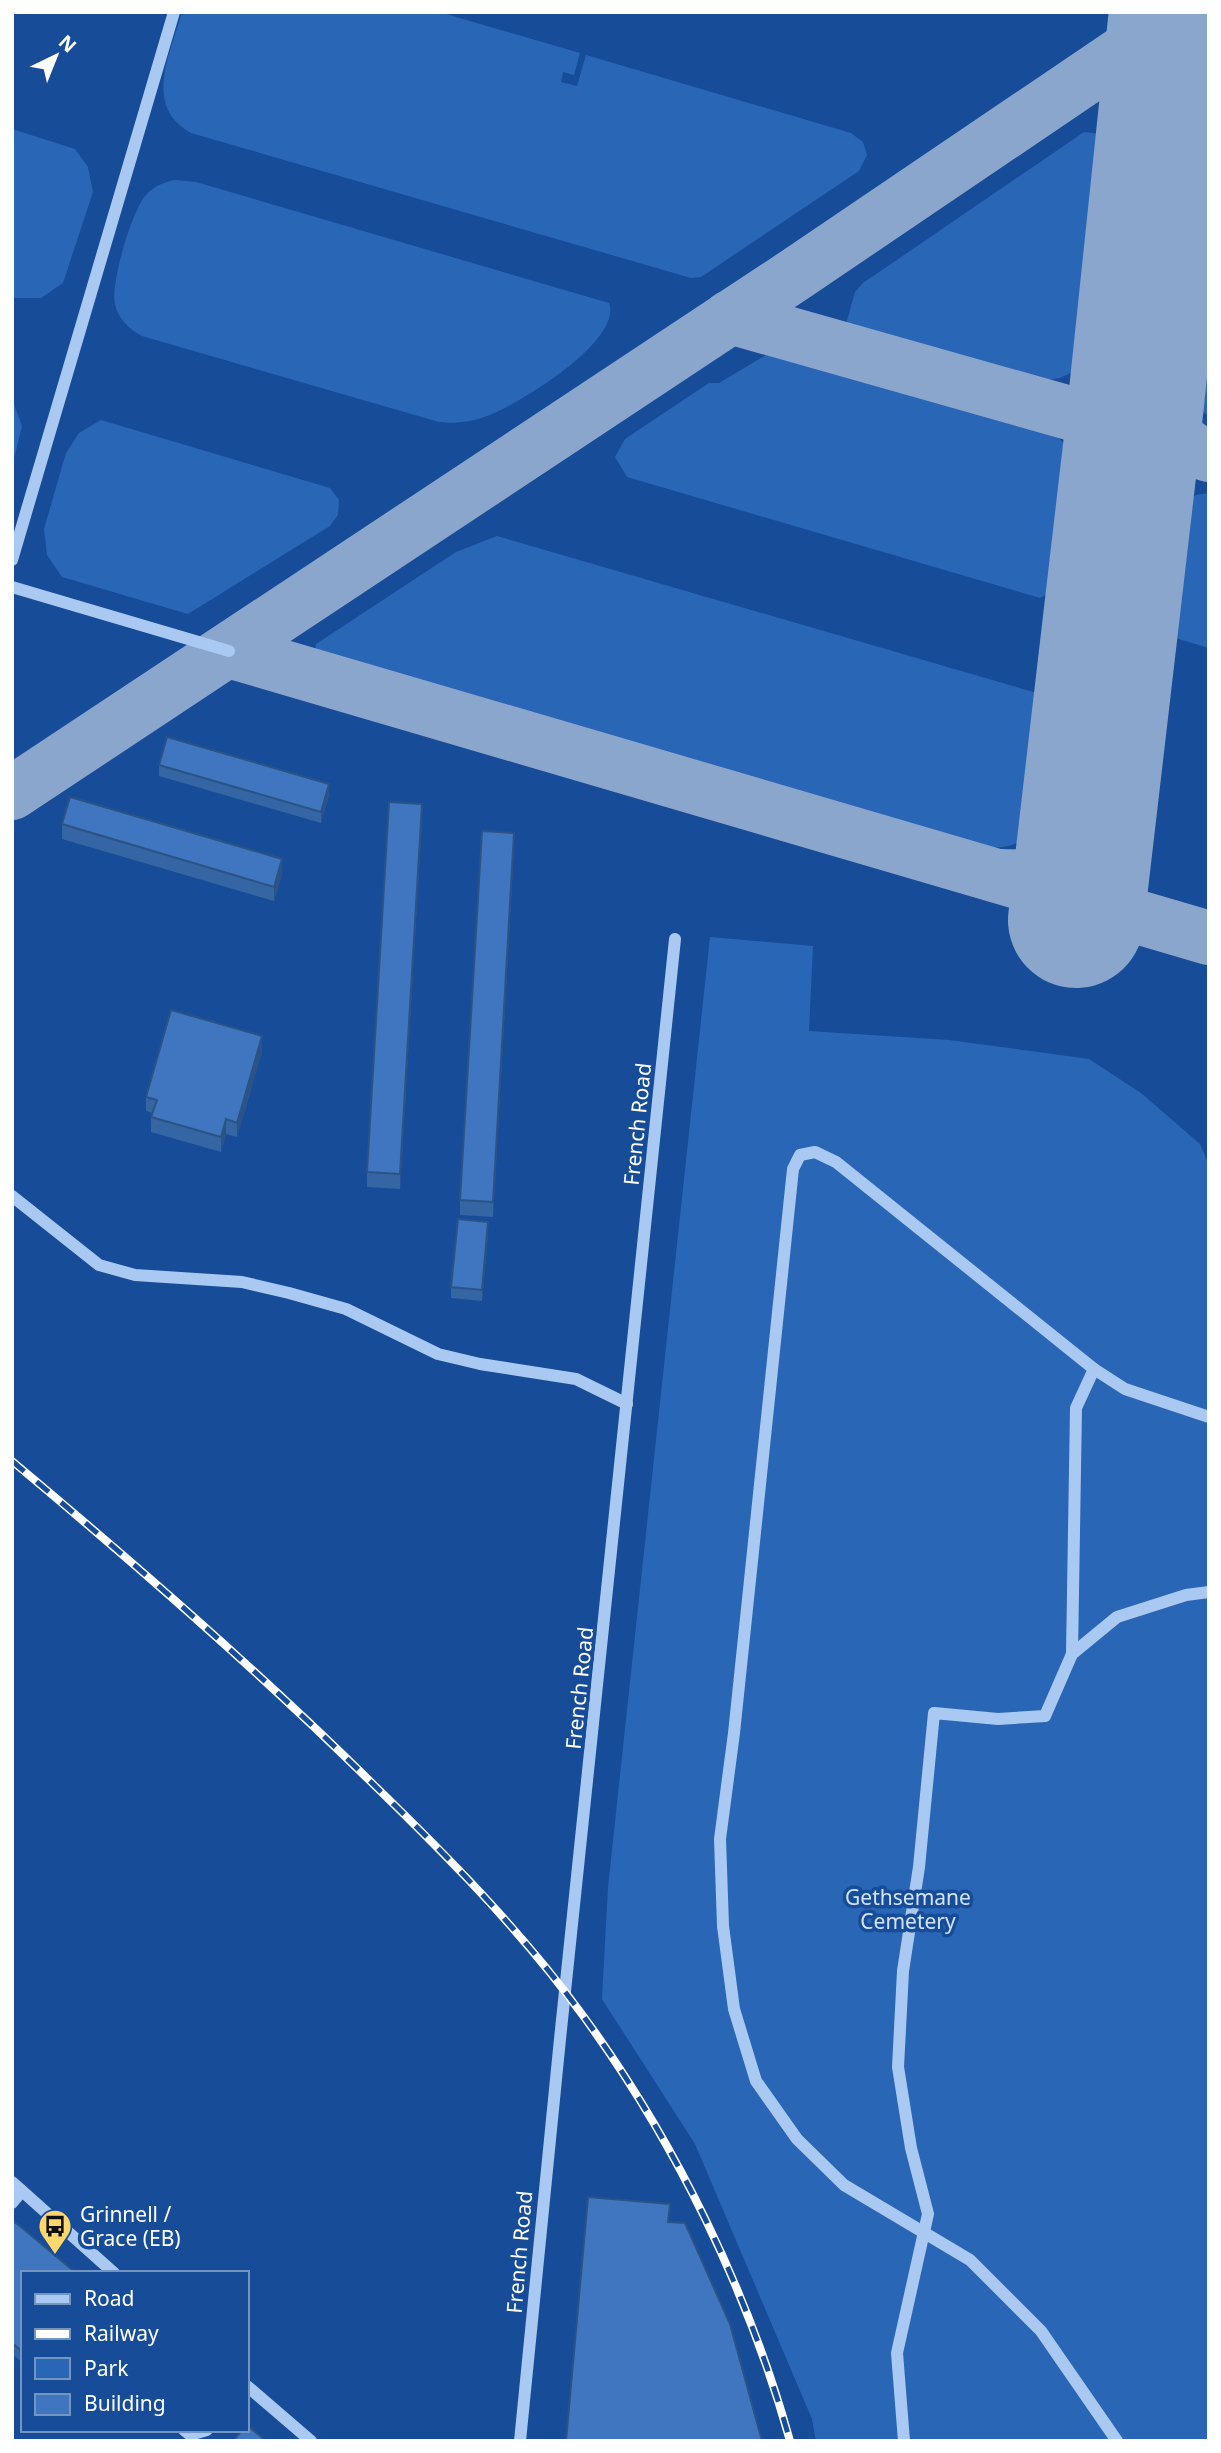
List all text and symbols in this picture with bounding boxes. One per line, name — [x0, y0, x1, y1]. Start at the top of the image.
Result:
north arrow — [21, 21, 91, 91]
text: N — [53, 29, 82, 58]
street label: French Road — [617, 1061, 657, 1187]
street label: French Road — [559, 1625, 599, 1751]
park label: Gethsemane Cemetery — [845, 1883, 971, 1935]
street label: French Road — [500, 2190, 538, 2314]
place label: Grinnell / Grace (EB) — [80, 2200, 181, 2252]
bus stop icon: Grinnell / Grace (EB) — [36, 2207, 74, 2256]
legend — [21, 2271, 248, 2432]
text: Road — [84, 2284, 134, 2312]
text: Railway — [84, 2319, 159, 2347]
text: Park — [84, 2354, 129, 2382]
text: Building — [84, 2389, 166, 2417]

